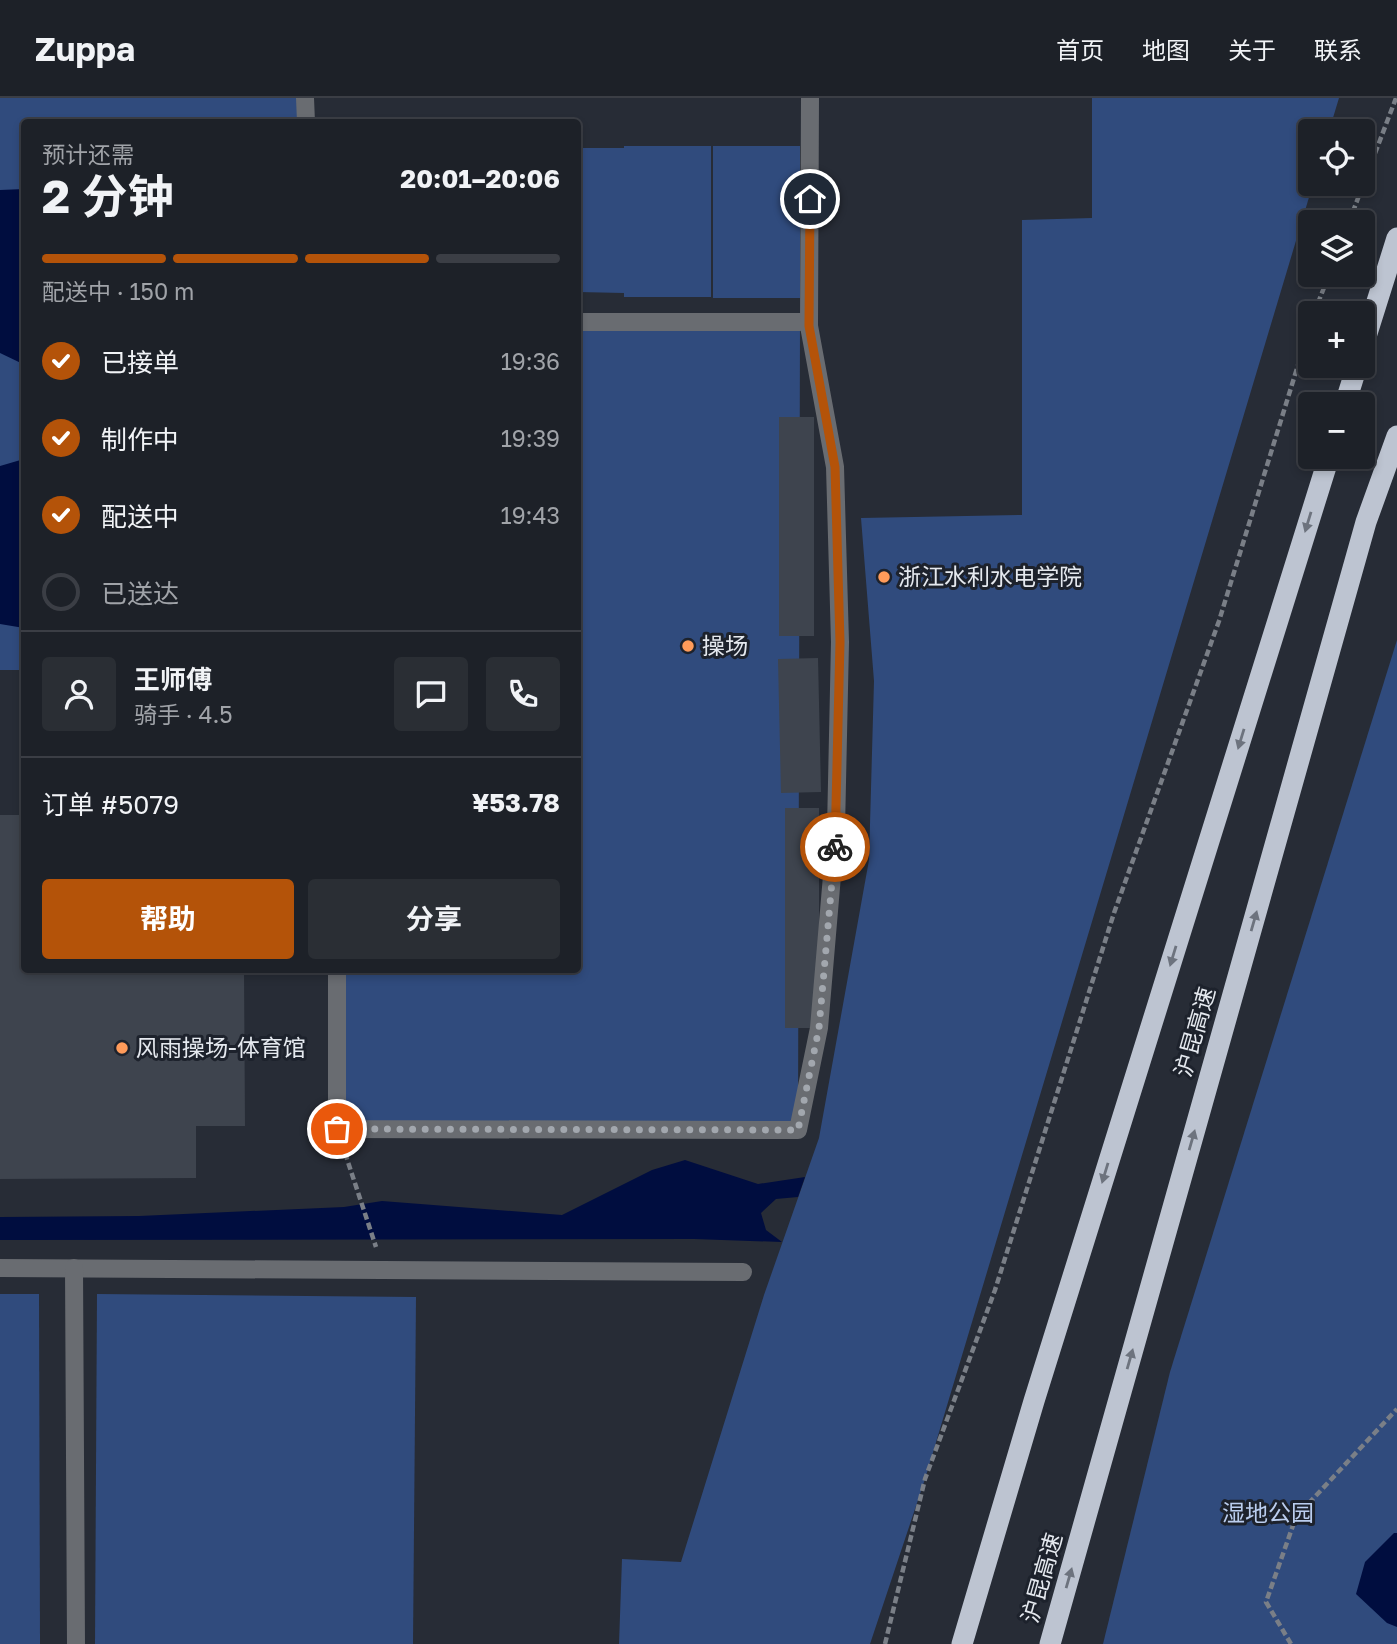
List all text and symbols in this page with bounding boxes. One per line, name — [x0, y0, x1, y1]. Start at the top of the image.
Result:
text: Zuppa — [35, 29, 135, 68]
text: 首页 — [1056, 35, 1104, 64]
text: 地图 — [1142, 35, 1190, 64]
text: 关于 — [1228, 35, 1276, 64]
text: 联系 — [1314, 35, 1362, 64]
map controls — [1298, 119, 1375, 469]
button: locate — [1298, 119, 1375, 196]
text: 预计还需 — [42, 140, 134, 168]
text: 20:01–20:06 — [400, 163, 560, 194]
text: 2 分钟 — [42, 168, 174, 223]
pin — [780, 169, 840, 229]
icon: home — [791, 180, 829, 218]
button: layers — [1298, 210, 1375, 287]
text: 配送中 · 150 m — [42, 277, 194, 305]
button: + — [1298, 301, 1375, 378]
icon: check — [42, 342, 80, 380]
text: 已接单 — [101, 347, 179, 378]
text: 19:36 — [501, 347, 560, 375]
button: − — [1298, 392, 1375, 469]
icon: check — [42, 419, 80, 457]
text: 制作中 — [101, 424, 179, 455]
text: 19:39 — [501, 424, 560, 452]
icon: check — [42, 496, 80, 534]
text: 配送中 — [101, 501, 179, 532]
text: 19:43 — [501, 501, 560, 529]
one-way arrow — [1303, 512, 1313, 533]
place label: 浙江水利水电学院 — [898, 562, 1082, 590]
marker: 浙江水利水电学院 — [876, 569, 892, 585]
text: 已送达 — [101, 578, 179, 609]
place label: 操场 — [702, 631, 748, 659]
marker: 操场 — [680, 638, 696, 654]
button: person — [42, 657, 116, 731]
button: chat — [394, 657, 468, 731]
button: phone — [486, 657, 560, 731]
text: 王师傅 — [134, 664, 212, 695]
text: 骑手 · 4.5 — [134, 700, 233, 728]
one-way arrow — [1235, 729, 1245, 750]
text: ¥53.78 — [472, 787, 560, 818]
text: 订单 #5079 — [42, 789, 179, 820]
courier — [800, 812, 870, 882]
icon: bike — [816, 828, 854, 866]
button: 帮助 — [42, 879, 294, 959]
button: 分享 — [308, 879, 560, 959]
one-way arrow — [1249, 911, 1259, 932]
one-way arrow — [1167, 946, 1177, 967]
street label: 沪昆高速 — [1168, 984, 1220, 1080]
place label: 风雨操场-体育馆 — [136, 1033, 306, 1061]
marker: 风雨操场-体育馆 — [114, 1040, 130, 1056]
pin — [307, 1099, 367, 1159]
icon: bag — [318, 1110, 356, 1148]
one-way arrow — [1187, 1129, 1198, 1151]
one-way arrow — [1099, 1163, 1110, 1184]
one-way arrow — [1126, 1349, 1136, 1370]
park label: 湿地公园 — [1222, 1498, 1314, 1526]
street label: 沪昆高速 — [1015, 1530, 1067, 1626]
one-way arrow — [1064, 1568, 1074, 1589]

